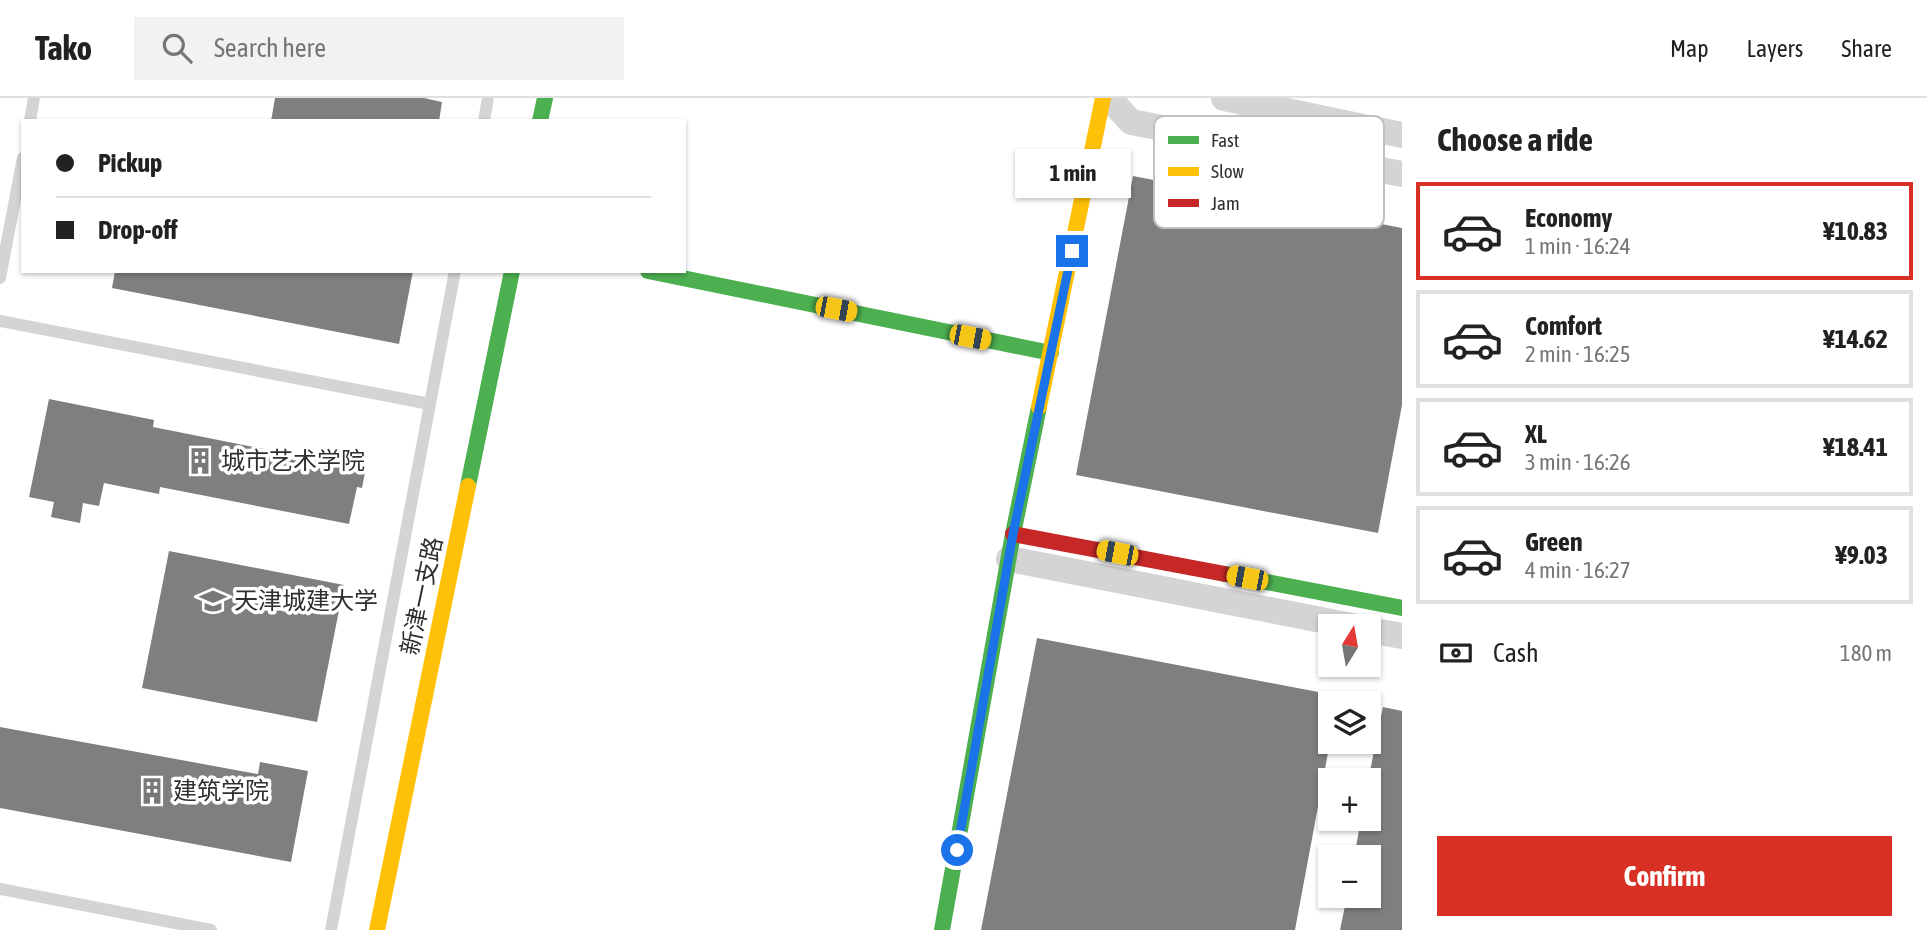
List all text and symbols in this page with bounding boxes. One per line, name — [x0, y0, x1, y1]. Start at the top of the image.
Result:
search box — [134, 17, 624, 80]
text: Tako — [35, 29, 92, 67]
icon: search — [158, 29, 196, 67]
text: Search here — [214, 33, 326, 63]
text: Map — [1670, 35, 1709, 62]
text: Layers — [1747, 35, 1803, 62]
text: Share — [1841, 35, 1892, 62]
legend — [1154, 116, 1384, 228]
text: Choose a ride — [1437, 121, 1593, 158]
text: Fast — [1211, 129, 1239, 151]
text: Pickup — [98, 148, 162, 178]
callout: 1 min — [1014, 150, 1130, 198]
text: 1 min — [1050, 160, 1096, 186]
text: Slow — [1211, 160, 1245, 182]
text: Jam — [1211, 192, 1240, 214]
icon: car — [1441, 200, 1504, 263]
text: Economy — [1525, 203, 1612, 233]
text: Drop-off — [98, 215, 178, 245]
text: ¥10.83 — [1823, 216, 1888, 246]
text: 1 min · 16:24 — [1525, 233, 1631, 259]
route end — [1056, 235, 1088, 267]
car — [814, 295, 859, 323]
icon: car — [1441, 308, 1504, 371]
text: Comfort — [1525, 311, 1602, 341]
car — [948, 323, 993, 351]
text: ¥14.62 — [1823, 324, 1888, 354]
text: 2 min · 16:25 — [1525, 341, 1631, 367]
icon: car — [1441, 416, 1504, 479]
text: XL — [1525, 419, 1547, 449]
text: ¥18.41 — [1823, 432, 1888, 462]
building icon: 城市艺术学院 — [185, 446, 215, 476]
place label: 城市艺术学院 — [221, 447, 365, 474]
text: 3 min · 16:26 — [1525, 449, 1631, 475]
icon: car — [1441, 524, 1504, 587]
text: Green — [1525, 527, 1583, 557]
street label: 新津一支路 — [396, 534, 447, 657]
car — [1095, 539, 1140, 567]
text: ¥9.03 — [1835, 540, 1888, 570]
text: 4 min · 16:27 — [1525, 557, 1631, 583]
car — [1225, 564, 1270, 592]
school or university icon: 天津城建大学 — [198, 586, 228, 616]
place label: 天津城建大学 — [234, 587, 378, 614]
north arrow — [1318, 614, 1381, 677]
map controls — [1318, 614, 1381, 908]
icon: cash — [1437, 634, 1475, 672]
text: Cash — [1493, 638, 1539, 668]
text: 180 m — [1840, 640, 1892, 666]
button: layers — [1318, 691, 1381, 754]
button: + — [1318, 768, 1381, 831]
building icon: 建筑学院 — [137, 776, 167, 806]
place label: 建筑学院 — [173, 777, 269, 804]
route start — [941, 834, 973, 866]
button: Confirm — [1437, 836, 1892, 916]
button: − — [1318, 845, 1381, 908]

